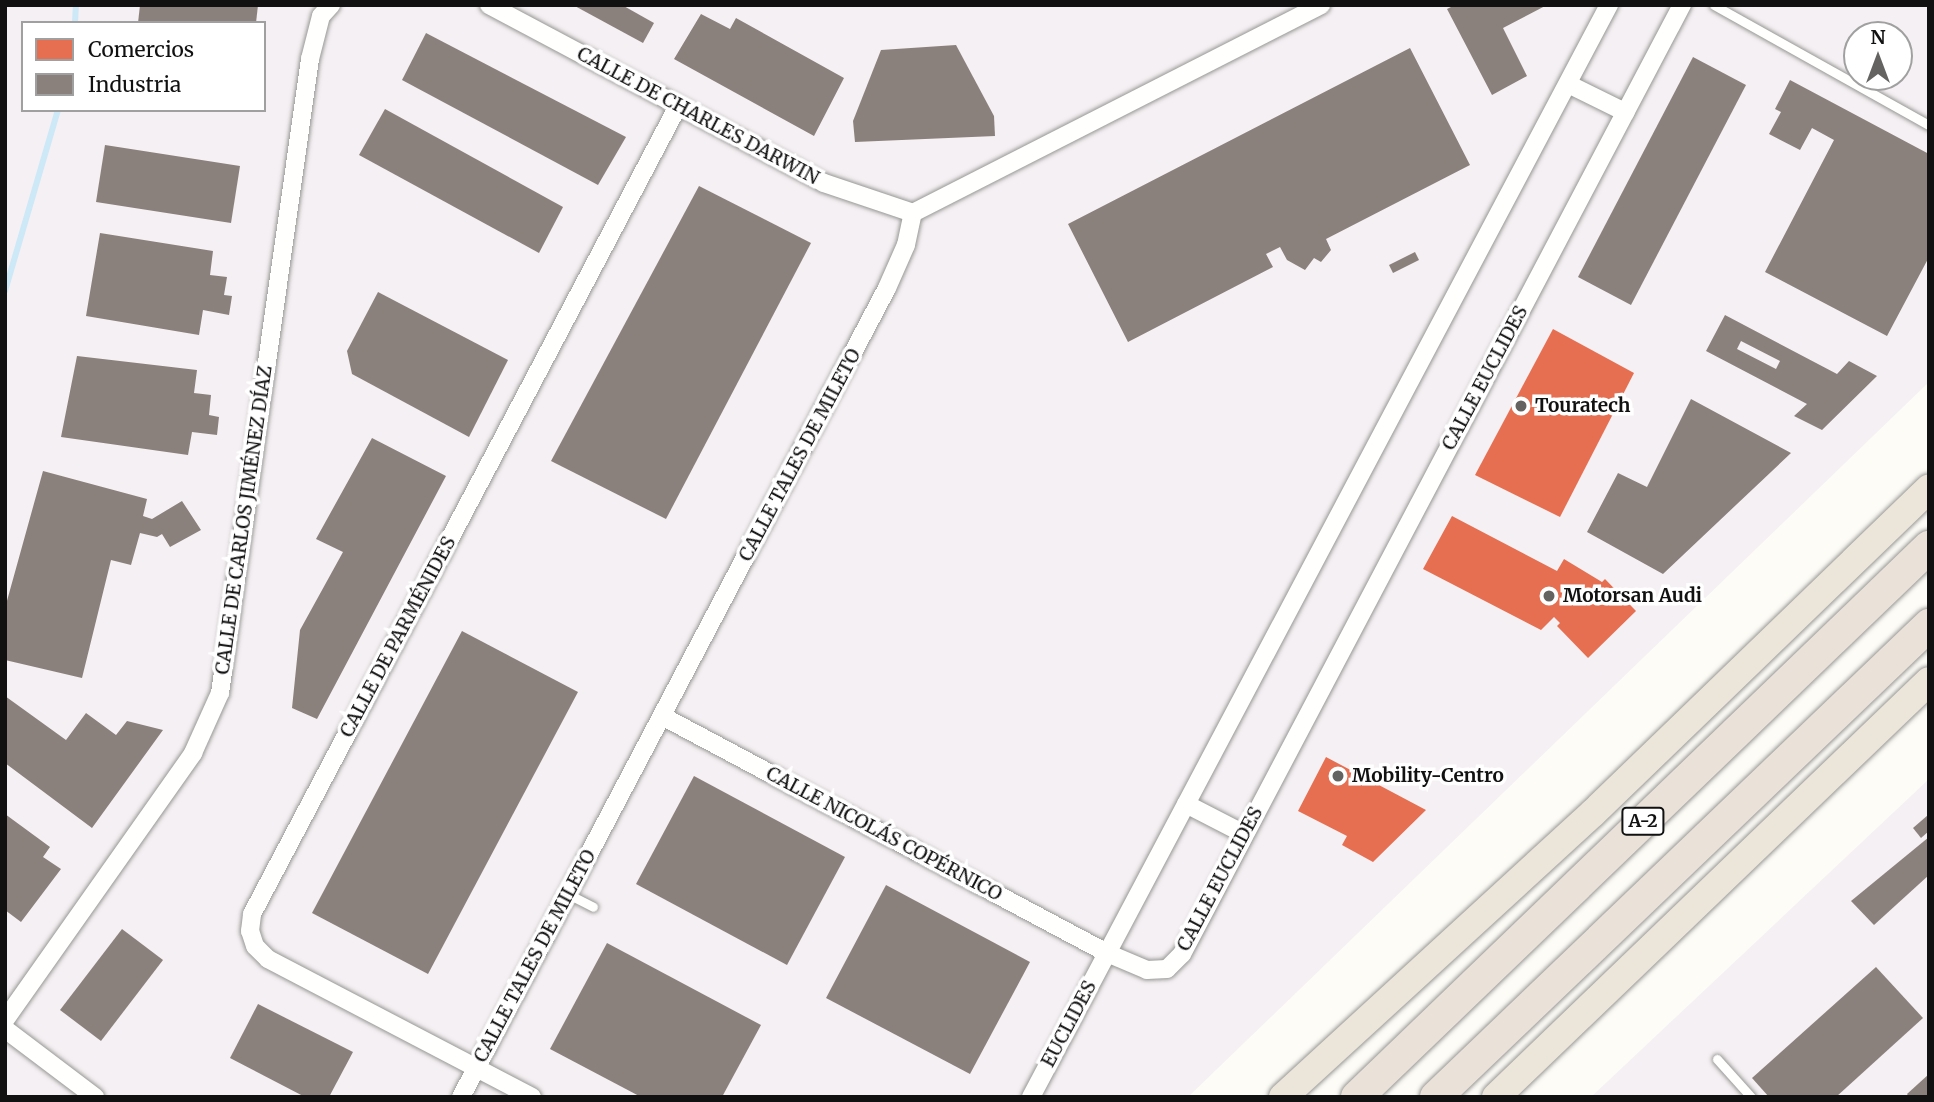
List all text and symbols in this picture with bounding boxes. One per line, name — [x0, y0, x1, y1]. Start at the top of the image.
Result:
legend — [21, 21, 266, 112]
north arrow — [1843, 21, 1913, 91]
text: N — [1870, 25, 1886, 49]
text: Comercios — [88, 36, 194, 63]
street label: CALLE DE CHARLES DARWIN — [573, 42, 823, 190]
text: Industria — [88, 71, 181, 98]
street label: CALLE EUCLIDES — [1437, 302, 1533, 454]
street label: CALLE TALES DE MILETO — [734, 345, 866, 565]
street label: CALLE DE CARLOS JIMÉNEZ DÍAZ — [211, 364, 277, 676]
place label: Touratech — [1535, 395, 1630, 417]
marker: Touratech — [1513, 398, 1529, 414]
street label: CALLE DE PARMÉNIDES — [335, 533, 461, 741]
place label: Motorsan Audi — [1563, 585, 1702, 607]
marker: Motorsan Audi — [1541, 588, 1557, 604]
street label: CALLE NICOLÁS COPÉRNICO — [762, 762, 1006, 906]
place label: Mobility-Centro — [1352, 765, 1504, 787]
marker: Mobility-Centro — [1330, 768, 1346, 784]
street label: CALLE EUCLIDES — [1172, 803, 1268, 955]
road number: A-2 — [1620, 806, 1666, 836]
street label: CALLE TALES DE MILETO — [469, 846, 601, 1066]
street label: EUCLIDES — [1037, 977, 1101, 1071]

